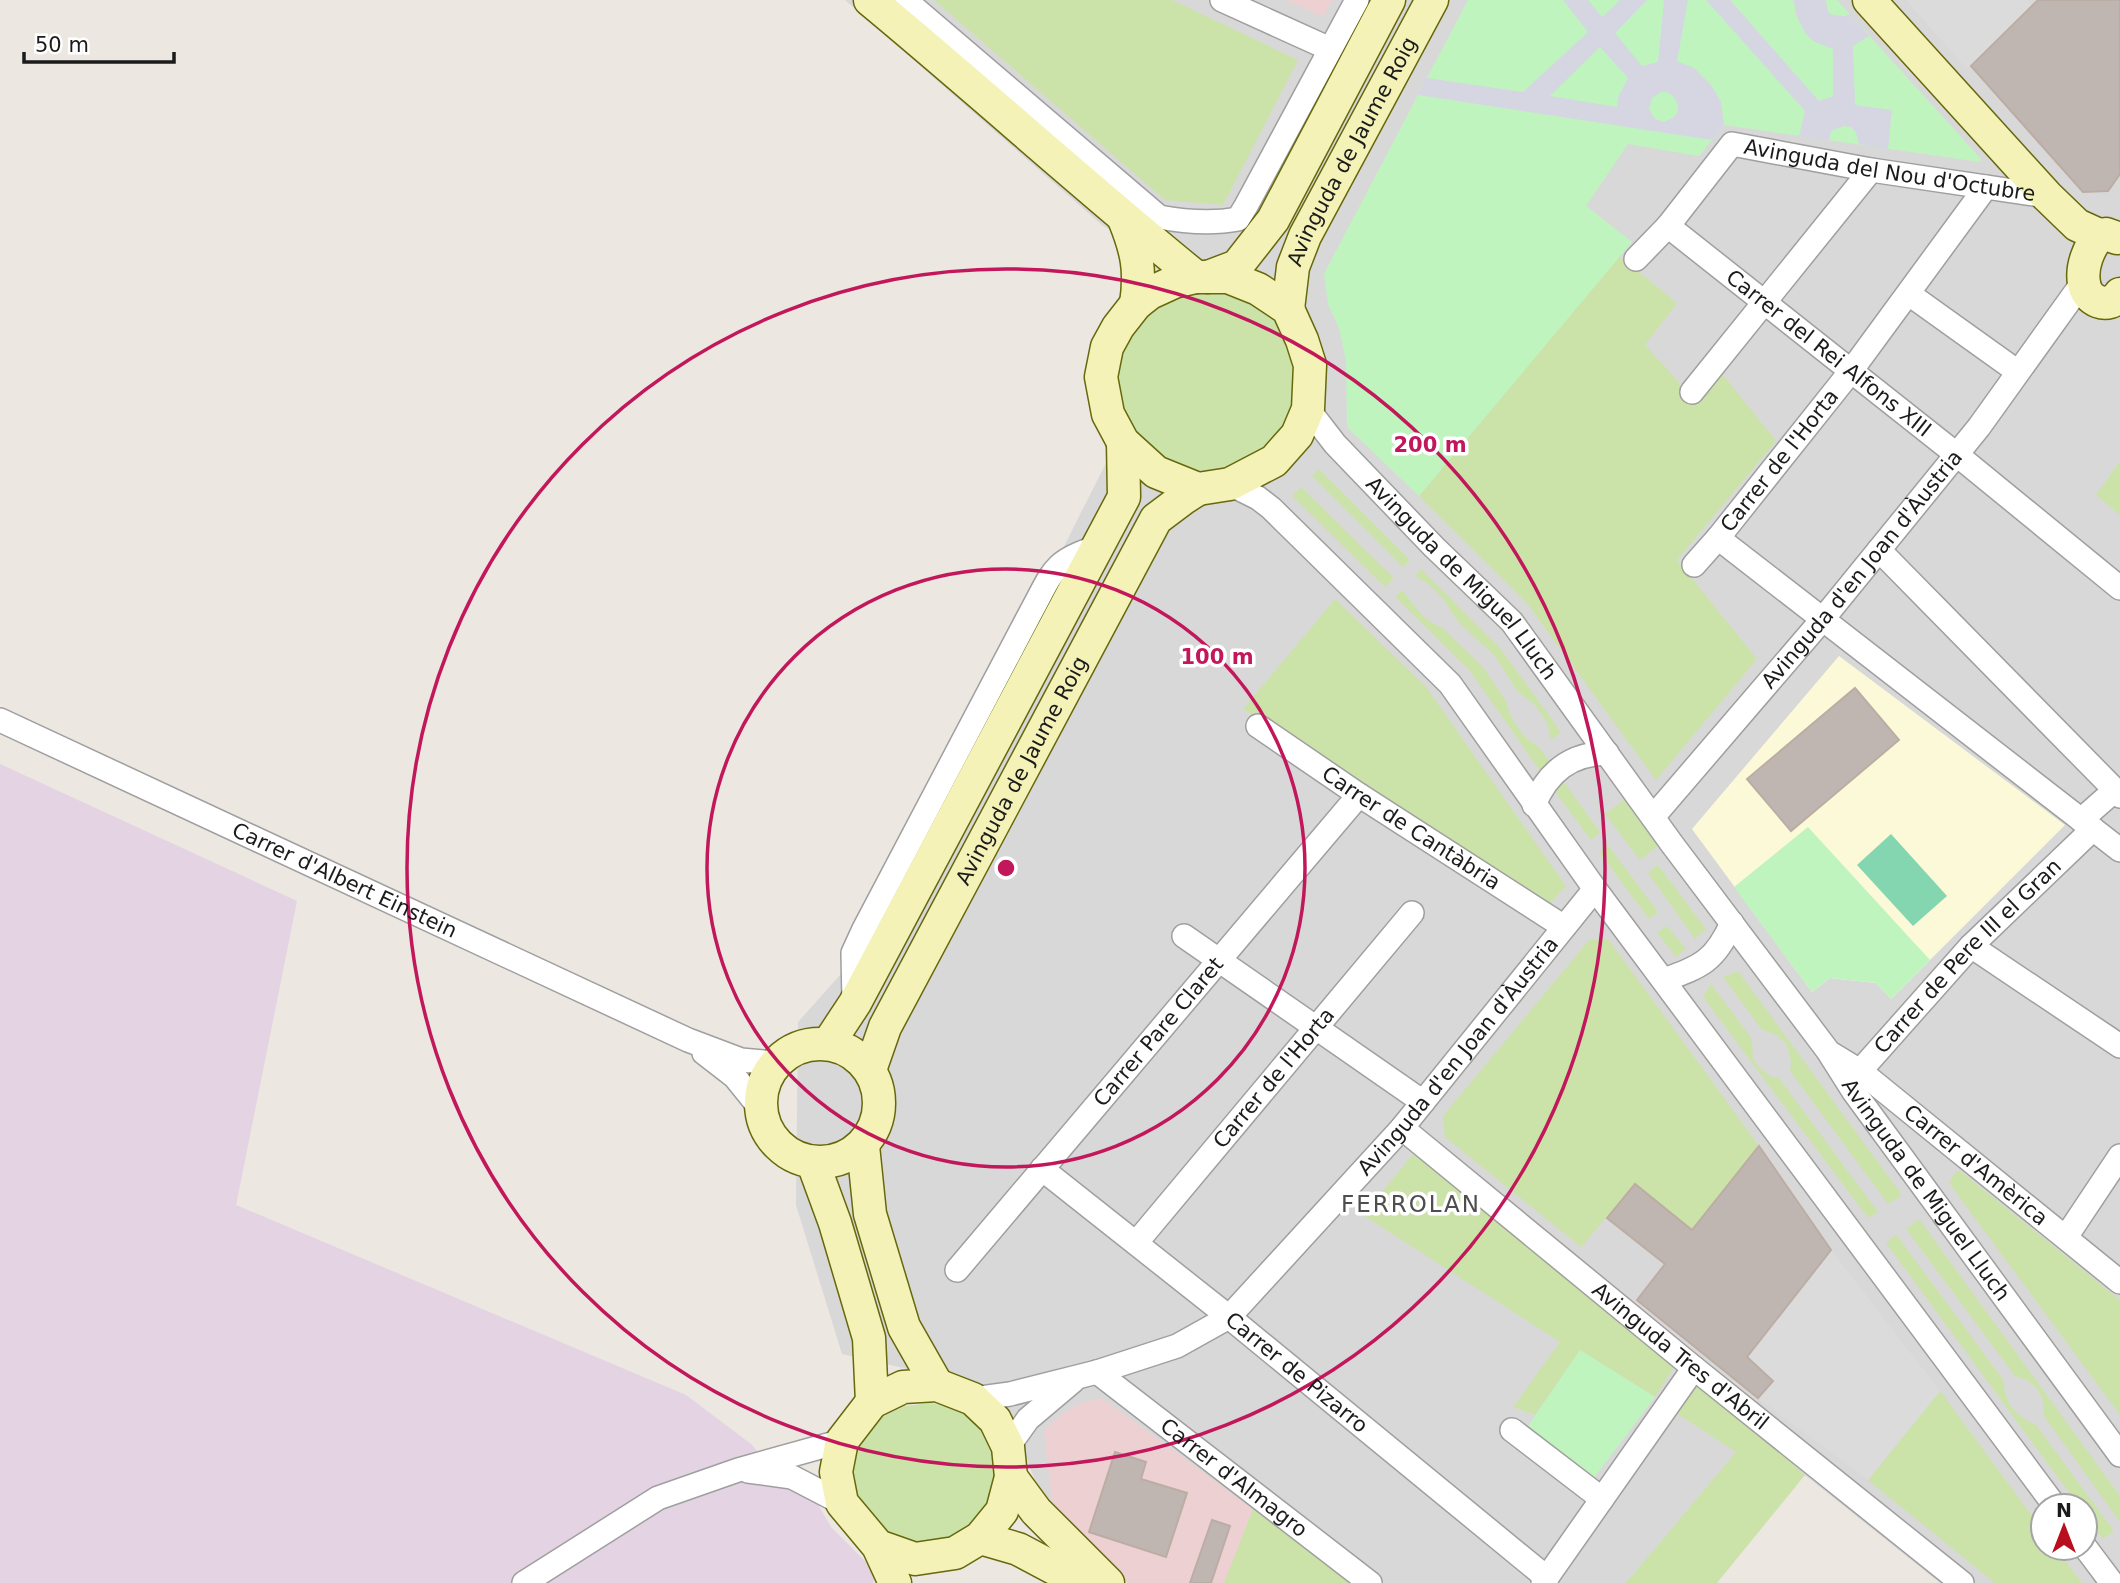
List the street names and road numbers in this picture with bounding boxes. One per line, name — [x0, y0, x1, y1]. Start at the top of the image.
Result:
street label: Avinguda de Jaume Roig — [1283, 33, 1422, 269]
street label: Avinguda del Nou d'Octubre — [1742, 135, 2037, 206]
street label: Carrer del Rei Alfons XIII — [1721, 265, 1936, 442]
street label: Carrer de l'Horta — [1716, 385, 1844, 537]
street label: Avinguda d'en Joan d'Àustria — [1757, 445, 1967, 693]
street label: Avinguda de Miguel Lluch — [1361, 472, 1562, 684]
street label: Avinguda de Jaume Roig — [951, 652, 1092, 889]
street label: Carrer de Cantàbria — [1317, 761, 1505, 895]
street label: Carrer d'Albert Einstein — [228, 818, 461, 943]
street label: Carrer de Pere III el Gran — [1869, 854, 2066, 1058]
street label: Avinguda d'en Joan d'Àustria — [1353, 932, 1563, 1180]
street label: Carrer Pare Claret — [1089, 953, 1228, 1111]
street label: Carrer de l'Horta — [1209, 1003, 1339, 1153]
street label: Avinguda de Miguel Lluch — [1837, 1074, 2015, 1305]
street label: Carrer d'Amèrica — [1899, 1100, 2053, 1230]
street label: Avinguda Tres d'Abril — [1588, 1277, 1773, 1435]
street label: Carrer de Pizarro — [1221, 1307, 1372, 1438]
street label: Carrer d'Almagro — [1156, 1413, 1312, 1542]

